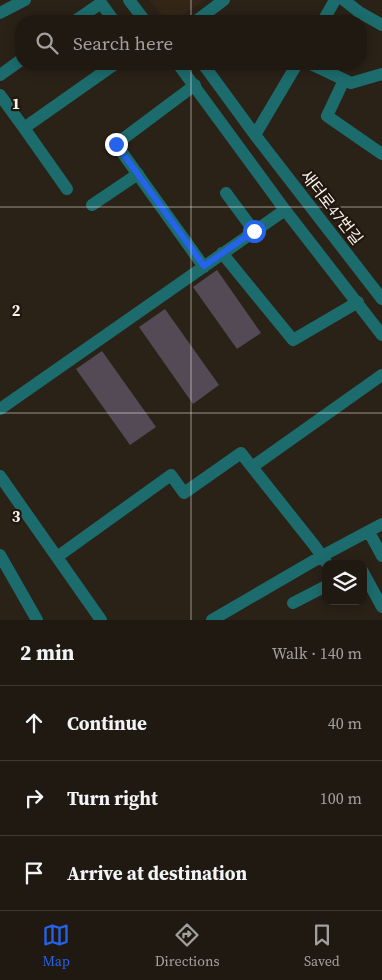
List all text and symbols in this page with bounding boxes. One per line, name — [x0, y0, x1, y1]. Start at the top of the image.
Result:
search box — [15, 15, 367, 70]
icon: search — [33, 29, 61, 57]
text: Search here — [73, 30, 173, 56]
text: 1 — [12, 92, 20, 114]
route end — [105, 133, 128, 156]
street label: 새터로47번길 — [296, 165, 368, 249]
route start — [243, 220, 266, 243]
text: 2 — [12, 299, 21, 321]
text: 3 — [12, 505, 21, 527]
map controls — [322, 560, 367, 605]
button: layers — [322, 560, 367, 605]
text: 2 min — [20, 638, 75, 667]
text: Walk · 140 m — [272, 642, 362, 664]
icon: ahead — [20, 709, 48, 737]
text: Continue — [67, 710, 147, 736]
text: 40 m — [328, 712, 362, 734]
icon: right — [20, 784, 48, 812]
text: Turn right — [67, 785, 158, 811]
text: 100 m — [320, 787, 362, 809]
icon: arrive — [20, 859, 48, 887]
text: Arrive at destination — [67, 860, 247, 886]
tab: Map — [42, 921, 70, 971]
tab: Directions — [155, 921, 219, 971]
tab: Saved — [304, 921, 340, 971]

